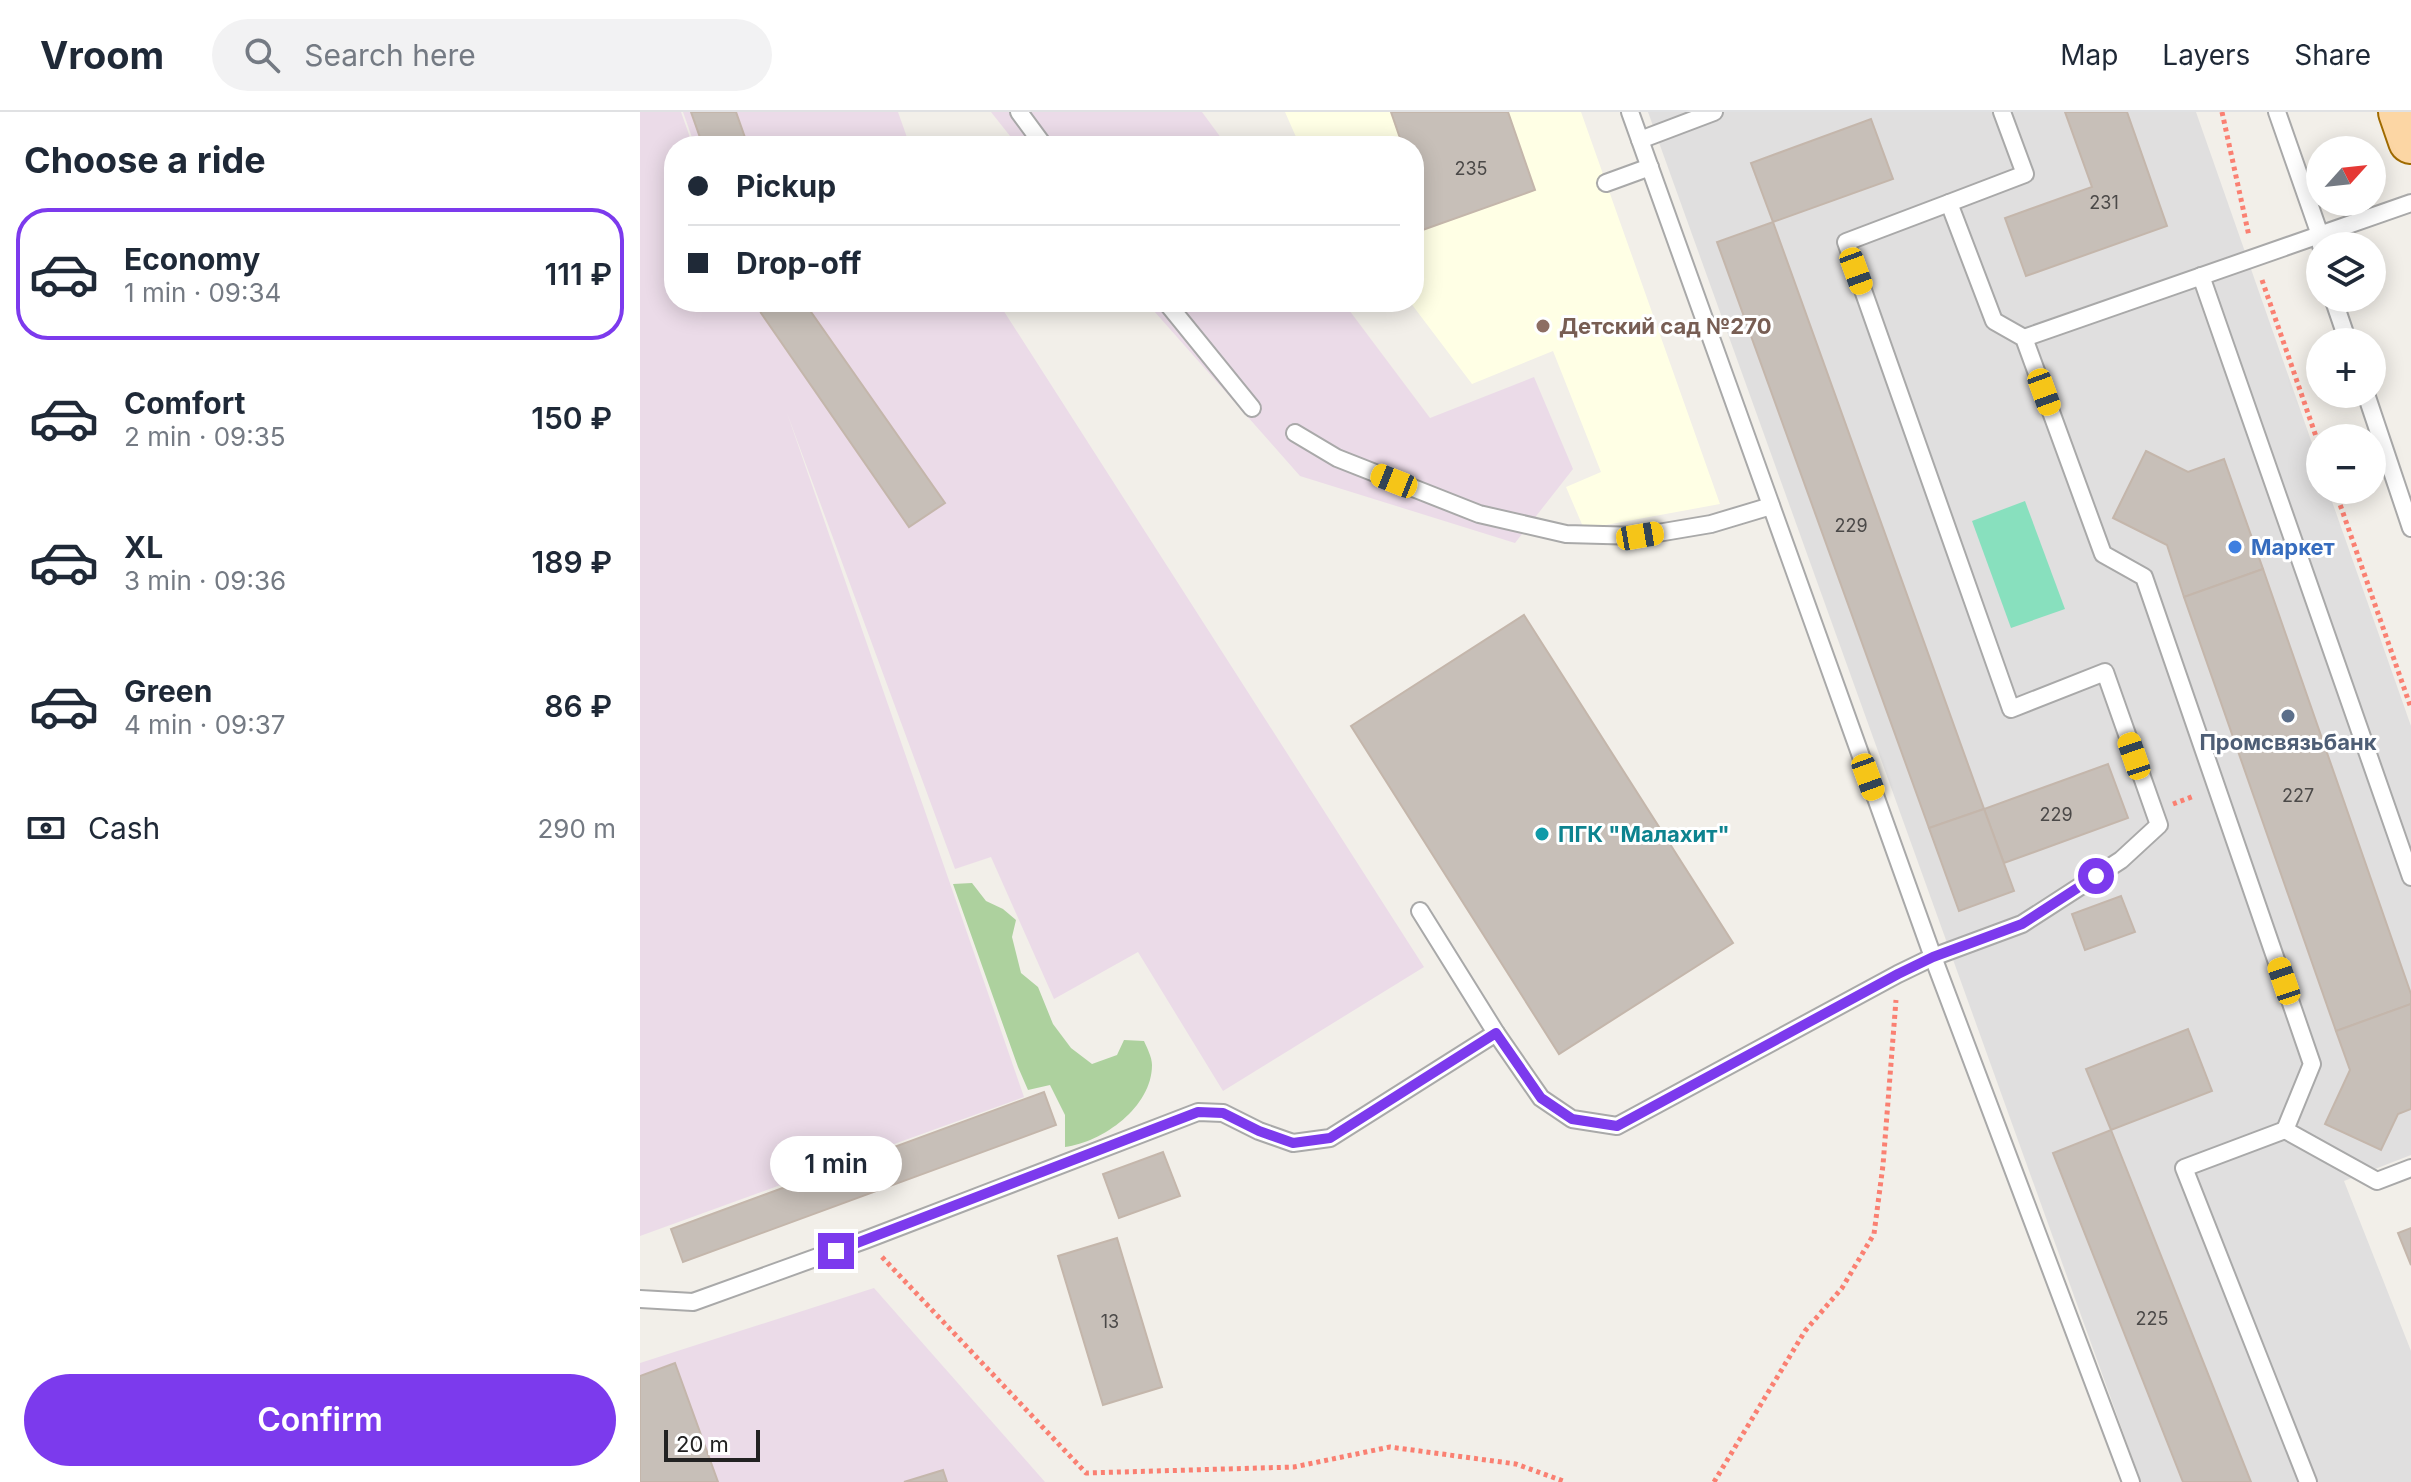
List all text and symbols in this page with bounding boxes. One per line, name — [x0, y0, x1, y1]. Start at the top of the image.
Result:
search box — [212, 19, 772, 91]
text: Vroom — [40, 32, 164, 78]
icon: search — [240, 33, 284, 77]
text: Search here — [304, 37, 476, 73]
text: Map — [2060, 38, 2118, 72]
text: Layers — [2162, 38, 2250, 72]
text: Share — [2294, 38, 2371, 72]
north arrow — [2306, 136, 2386, 216]
map controls — [2306, 136, 2386, 504]
text: Choose a ride — [24, 138, 266, 182]
house number: 235 — [1454, 158, 1488, 179]
text: Pickup — [736, 168, 836, 204]
house number: 231 — [2089, 192, 2119, 213]
button: layers — [2306, 232, 2386, 312]
icon: car — [28, 238, 100, 310]
text: Economy — [124, 241, 260, 277]
car — [1837, 244, 1875, 298]
text: Drop-off — [736, 245, 862, 281]
text: 111 ₽ — [545, 256, 612, 292]
text: 1 min · 09:34 — [124, 277, 281, 308]
place label: Детский сад №270 — [1559, 313, 1772, 339]
marker: Детский сад №270 — [1534, 317, 1552, 335]
button: + — [2306, 328, 2386, 408]
car — [2025, 365, 2063, 419]
icon: car — [28, 382, 100, 454]
text: Comfort — [124, 385, 245, 421]
text: 150 ₽ — [531, 400, 612, 436]
text: 2 min · 09:35 — [124, 421, 286, 452]
button: − — [2306, 424, 2386, 504]
car — [1367, 461, 1421, 501]
house number: 229 — [1834, 515, 1868, 536]
car — [1614, 520, 1666, 552]
icon: car — [28, 526, 100, 598]
text: XL — [124, 529, 163, 565]
place label: Маркет — [2251, 534, 2335, 560]
marker: Маркет — [2226, 538, 2244, 556]
text: 189 ₽ — [532, 544, 612, 580]
text: 3 min · 09:36 — [124, 565, 286, 596]
icon: car — [28, 670, 100, 742]
text: Green — [124, 673, 212, 709]
text: 86 ₽ — [544, 688, 612, 724]
marker: Промсвязьбанк — [2279, 707, 2297, 725]
text: 4 min · 09:37 — [124, 709, 285, 740]
car — [2115, 729, 2153, 783]
place label: Промсвязьбанк — [2199, 729, 2377, 755]
car — [1849, 750, 1887, 804]
house number: 227 — [2282, 785, 2314, 806]
house number: 229 — [2039, 804, 2073, 825]
icon: cash — [24, 806, 68, 850]
text: Cash — [88, 810, 160, 846]
text: 290 m — [538, 813, 616, 844]
place label: ПГК "Малахит" — [1558, 821, 1730, 847]
marker: ПГК "Малахит" — [1533, 825, 1551, 843]
route start — [2078, 858, 2114, 894]
car — [2265, 954, 2303, 1008]
callout: 1 min — [770, 1135, 902, 1191]
text: 1 min — [804, 1148, 868, 1179]
route end — [818, 1233, 854, 1269]
house number: 225 — [2136, 1308, 2168, 1329]
house number: 13 — [1101, 1311, 1119, 1332]
button: Confirm — [24, 1374, 616, 1466]
scale bar — [664, 1426, 760, 1462]
text: 20 m — [676, 1431, 729, 1457]

